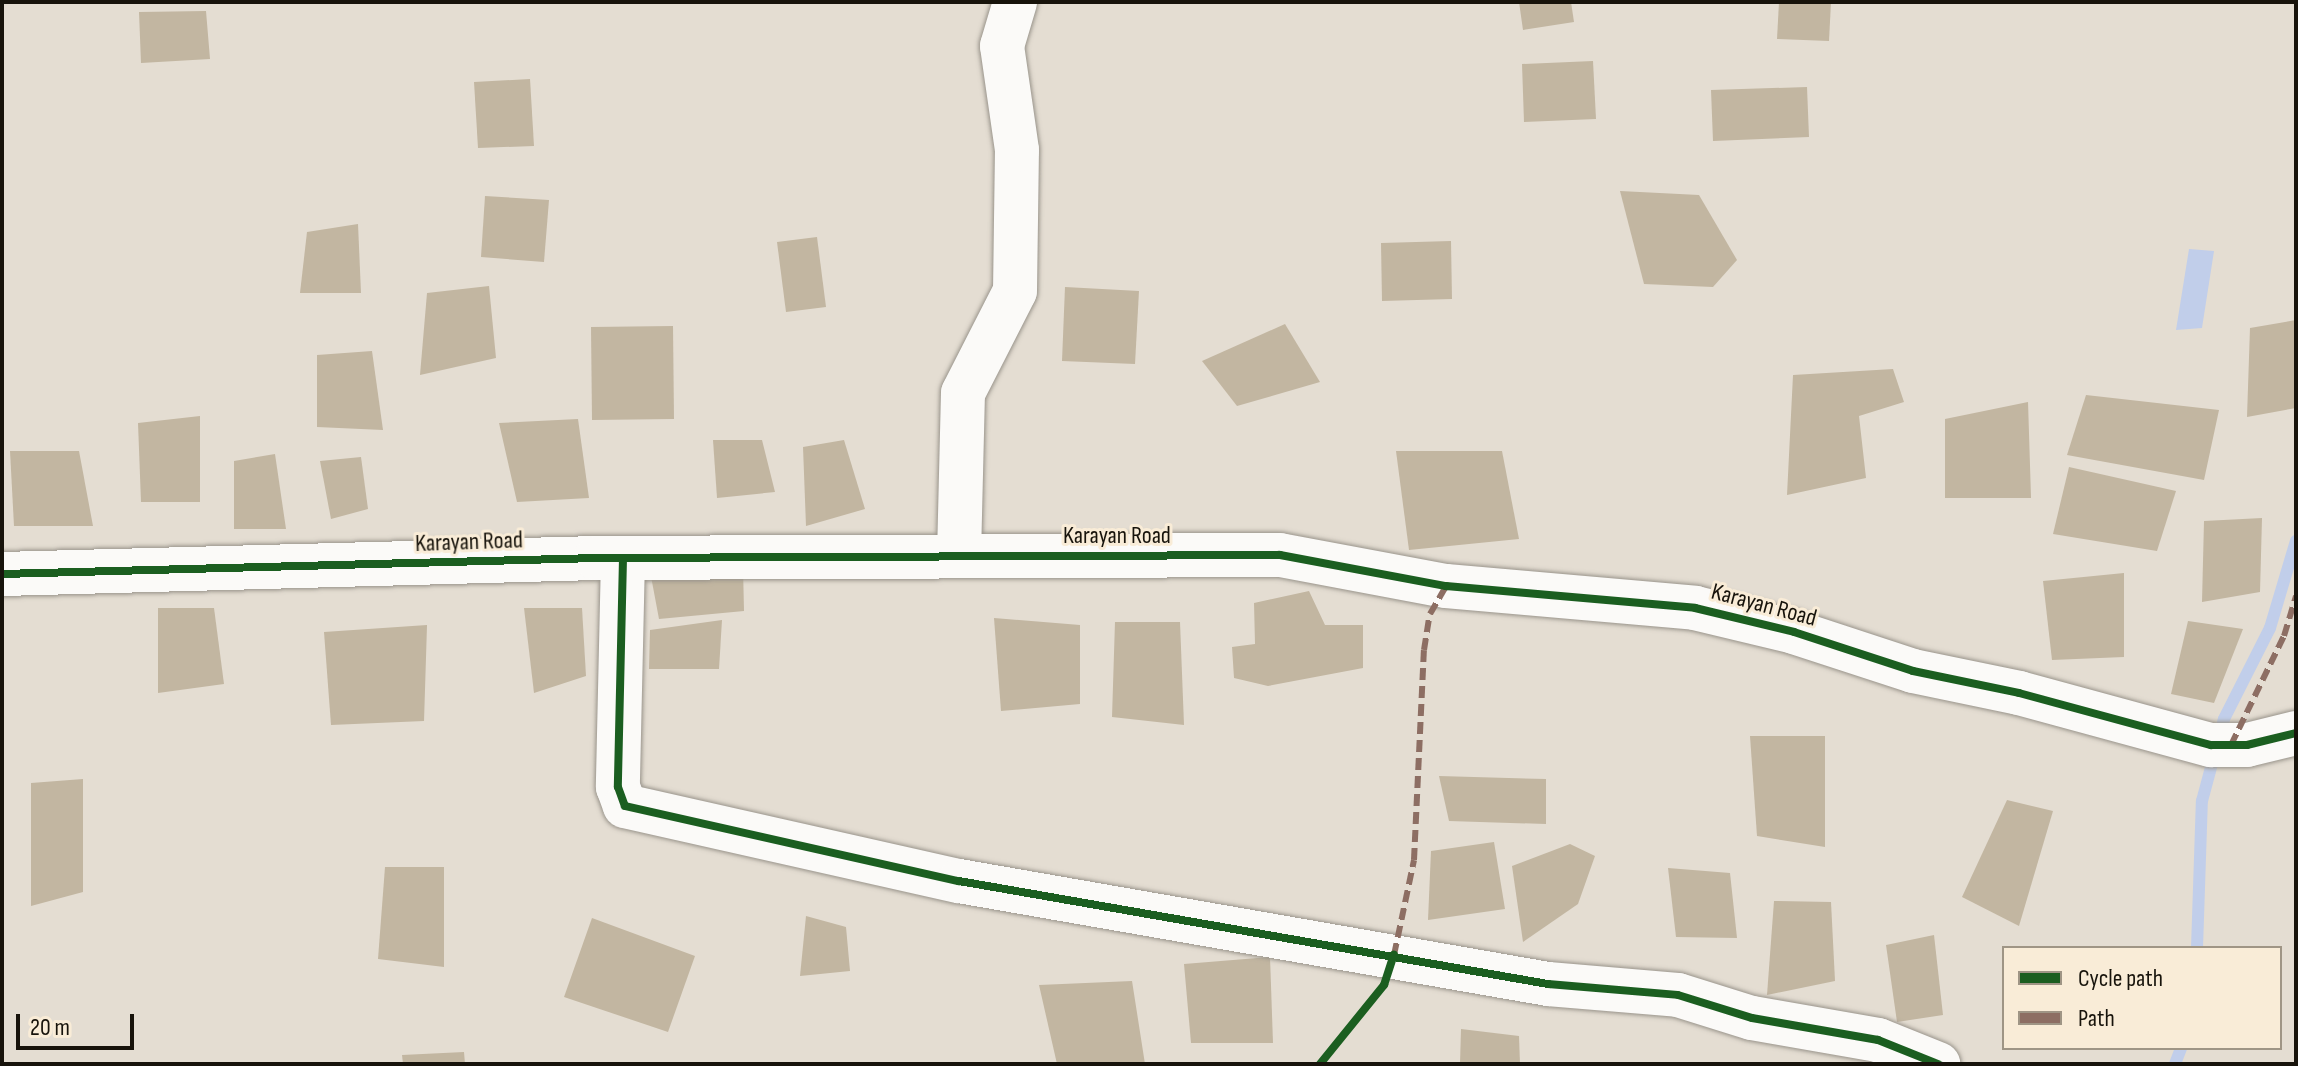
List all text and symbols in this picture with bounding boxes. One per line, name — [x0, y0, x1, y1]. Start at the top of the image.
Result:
street label: Karayan Road — [1063, 522, 1171, 550]
street label: Karayan Road — [415, 526, 523, 558]
street label: Karayan Road — [1708, 577, 1820, 633]
legend — [2002, 946, 2282, 1050]
text: Cycle path — [2078, 964, 2163, 993]
scale bar — [20, 998, 138, 1048]
text: Path — [2078, 1004, 2115, 1033]
text: 20 m — [30, 1013, 70, 1042]

